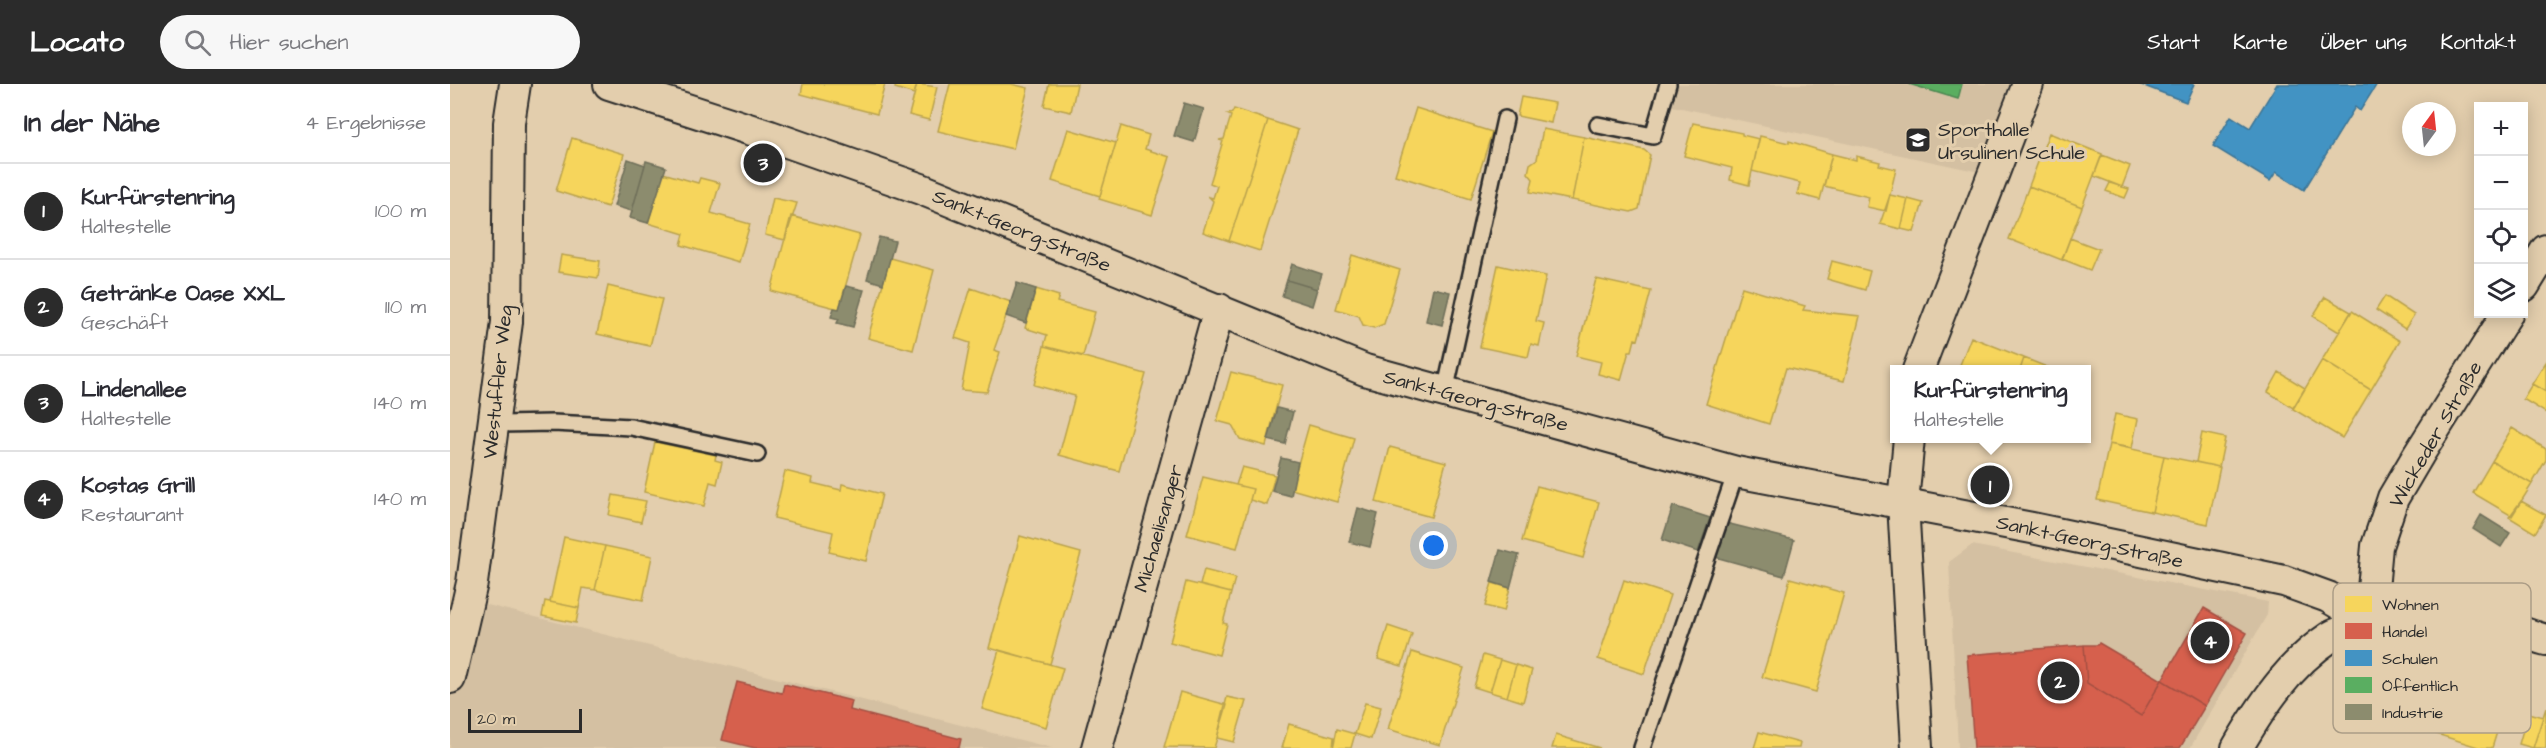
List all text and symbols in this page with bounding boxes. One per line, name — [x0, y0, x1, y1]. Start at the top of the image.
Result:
search box — [160, 15, 580, 69]
text: Locato — [30, 23, 124, 62]
icon: search — [181, 26, 214, 59]
text: Hier suchen — [229, 27, 349, 58]
text: Start — [2147, 28, 2200, 57]
text: Karte — [2233, 28, 2288, 57]
text: Über uns — [2321, 28, 2407, 57]
text: Kontakt — [2440, 28, 2516, 57]
north arrow — [2402, 102, 2456, 156]
map controls — [2474, 102, 2528, 318]
button: + — [2474, 102, 2528, 156]
text: In der Nähe — [24, 105, 160, 141]
text: 4 Ergebnisse — [305, 109, 426, 137]
place label: Sporthalle Ursulinen Schule — [1938, 116, 2085, 167]
school or university icon: Sporthalle Ursulinen Schule — [1903, 125, 1933, 155]
pin: 3 — [744, 140, 782, 185]
button: − — [2474, 156, 2528, 210]
text: Kurfürstenring — [81, 182, 235, 213]
street label: Sankt-Georg-Straße — [928, 182, 1115, 281]
text: 1 — [42, 197, 45, 225]
text: 100 m — [375, 197, 426, 225]
button: locate — [2474, 210, 2528, 264]
text: Haltestelle — [81, 213, 171, 241]
button: layers — [2474, 264, 2528, 318]
text: Getränke Oase XXL — [81, 278, 285, 309]
text: 2 — [38, 293, 49, 321]
text: 110 m — [385, 293, 426, 321]
street label: Westuffler Weg — [476, 304, 521, 461]
text: Geschäft — [81, 309, 168, 337]
street label: Wickeder Straße — [2383, 356, 2489, 513]
street label: Sankt-Georg-Straße — [1380, 363, 1571, 440]
popup — [1890, 365, 2091, 443]
text: Lindenallee — [81, 374, 187, 405]
text: Kurfürstenring — [1914, 375, 2067, 406]
text: 3 — [38, 389, 49, 417]
text: 140 m — [374, 389, 426, 417]
text: Haltestelle — [81, 405, 171, 433]
text: Haltestelle — [1914, 406, 2004, 434]
street label: Michaelisanger — [1127, 461, 1192, 596]
pin: 1 — [1970, 462, 2010, 508]
text: Kostas Grill — [81, 470, 195, 501]
text: 4 — [37, 485, 50, 513]
text: 140 m — [374, 485, 426, 513]
text: Restaurant — [81, 501, 184, 529]
street label: Sankt-Georg-Straße — [1994, 509, 2186, 576]
your location — [1419, 531, 1448, 560]
legend — [2333, 583, 2531, 733]
text: Wohnen — [2382, 594, 2439, 616]
pin: 4 — [2190, 618, 2230, 664]
text: Handel — [2382, 621, 2427, 643]
text: Schulen — [2382, 648, 2438, 670]
pin: 2 — [2040, 658, 2080, 704]
text: Öffentlich — [2382, 675, 2458, 697]
text: Industrie — [2382, 702, 2444, 724]
scale bar — [468, 706, 582, 734]
text: 20 m — [477, 708, 515, 730]

